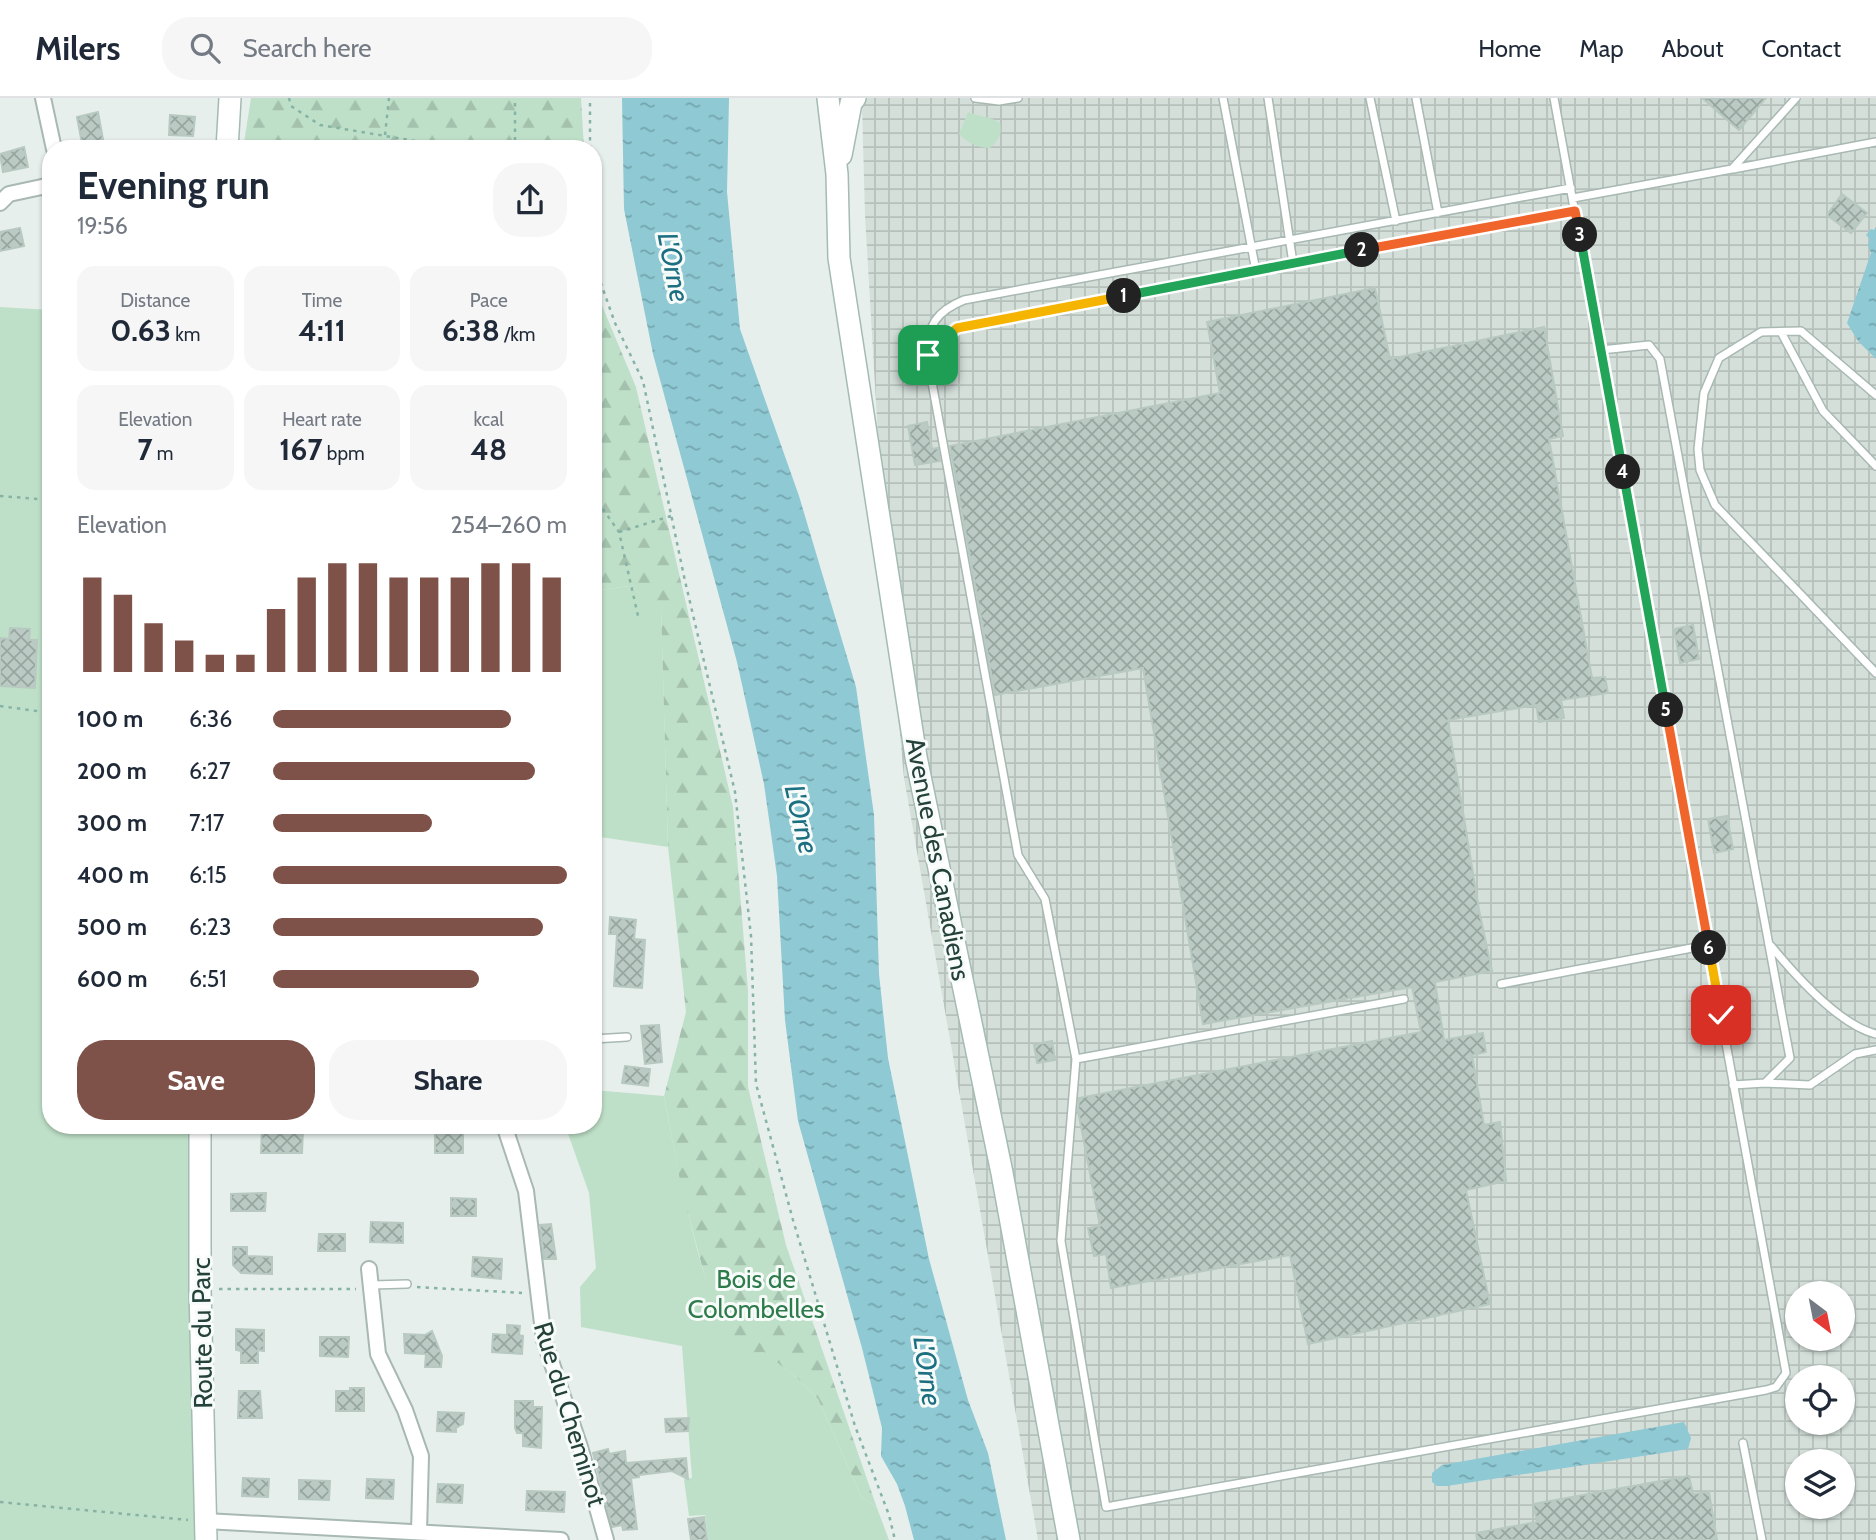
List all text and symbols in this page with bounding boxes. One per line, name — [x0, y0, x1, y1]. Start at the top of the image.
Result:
search box — [162, 17, 652, 80]
text: Milers — [35, 28, 120, 68]
icon: search — [186, 29, 224, 67]
text: Search here — [242, 32, 372, 64]
text: Home — [1478, 34, 1541, 63]
text: Map — [1579, 34, 1624, 63]
text: About — [1662, 34, 1724, 63]
text: Contact — [1762, 34, 1841, 63]
text: Evening run — [77, 162, 270, 209]
button: share — [493, 163, 567, 237]
text: 19:56 — [77, 212, 128, 240]
pin: 3 — [1562, 218, 1598, 252]
text: 3 — [1574, 223, 1585, 246]
water label: L'Orne — [651, 229, 697, 305]
pin: 2 — [1344, 232, 1380, 268]
text: 2 — [1356, 238, 1367, 261]
pin: 1 — [1106, 278, 1142, 314]
text: 1 — [1120, 284, 1127, 307]
text: Distance — [120, 289, 190, 312]
text: Time — [302, 289, 342, 312]
text: Pace — [470, 289, 508, 312]
text: 0.63 — [110, 312, 171, 349]
text: 4:11 — [298, 312, 346, 349]
text: 6:38 — [442, 312, 500, 349]
text: km — [171, 323, 200, 346]
text: /km — [500, 323, 535, 346]
pin — [898, 325, 958, 385]
icon: arrive — [909, 336, 947, 374]
text: Elevation — [118, 408, 192, 431]
text: Heart rate — [282, 408, 362, 431]
text: kcal — [474, 408, 504, 431]
text: 7 — [137, 431, 153, 468]
text: 167 — [279, 431, 323, 468]
text: 48 — [470, 431, 507, 468]
text: m — [153, 442, 173, 465]
text: bpm — [323, 442, 365, 465]
pin: 4 — [1606, 454, 1640, 490]
text: 4 — [1617, 460, 1628, 483]
text: Elevation — [77, 511, 167, 539]
text: 254–260 m — [451, 511, 567, 539]
pin: 5 — [1648, 692, 1684, 728]
text: 5 — [1660, 698, 1671, 721]
text: 100 m — [77, 705, 143, 733]
text: 6:36 — [189, 705, 232, 733]
street label: Avenue des Canadiens — [899, 735, 977, 983]
text: 200 m — [77, 757, 147, 785]
text: 6:27 — [189, 757, 230, 785]
water label: L'Orne — [778, 781, 826, 857]
text: 300 m — [77, 809, 147, 837]
text: 7:17 — [189, 809, 224, 837]
text: 400 m — [77, 861, 149, 889]
text: 6:15 — [189, 861, 227, 889]
text: 500 m — [77, 913, 147, 941]
text: 6:23 — [189, 913, 231, 941]
pin: 6 — [1692, 930, 1726, 966]
text: 6 — [1703, 936, 1714, 959]
text: 600 m — [77, 965, 148, 993]
text: 6:51 — [189, 965, 227, 993]
pin — [1691, 985, 1751, 1045]
icon: check — [1702, 996, 1740, 1034]
button: Save — [77, 1040, 315, 1120]
button: Share — [329, 1040, 567, 1120]
street label: Route du Parc — [185, 1257, 219, 1409]
park label: Bois de Colombelles — [687, 1263, 825, 1325]
north arrow — [1785, 1281, 1855, 1351]
map controls — [1785, 1281, 1855, 1519]
street label: Rue du Cheminot — [527, 1318, 613, 1510]
water label: L'Orne — [906, 1334, 950, 1408]
button: locate — [1785, 1365, 1855, 1435]
button: layers — [1785, 1449, 1855, 1519]

